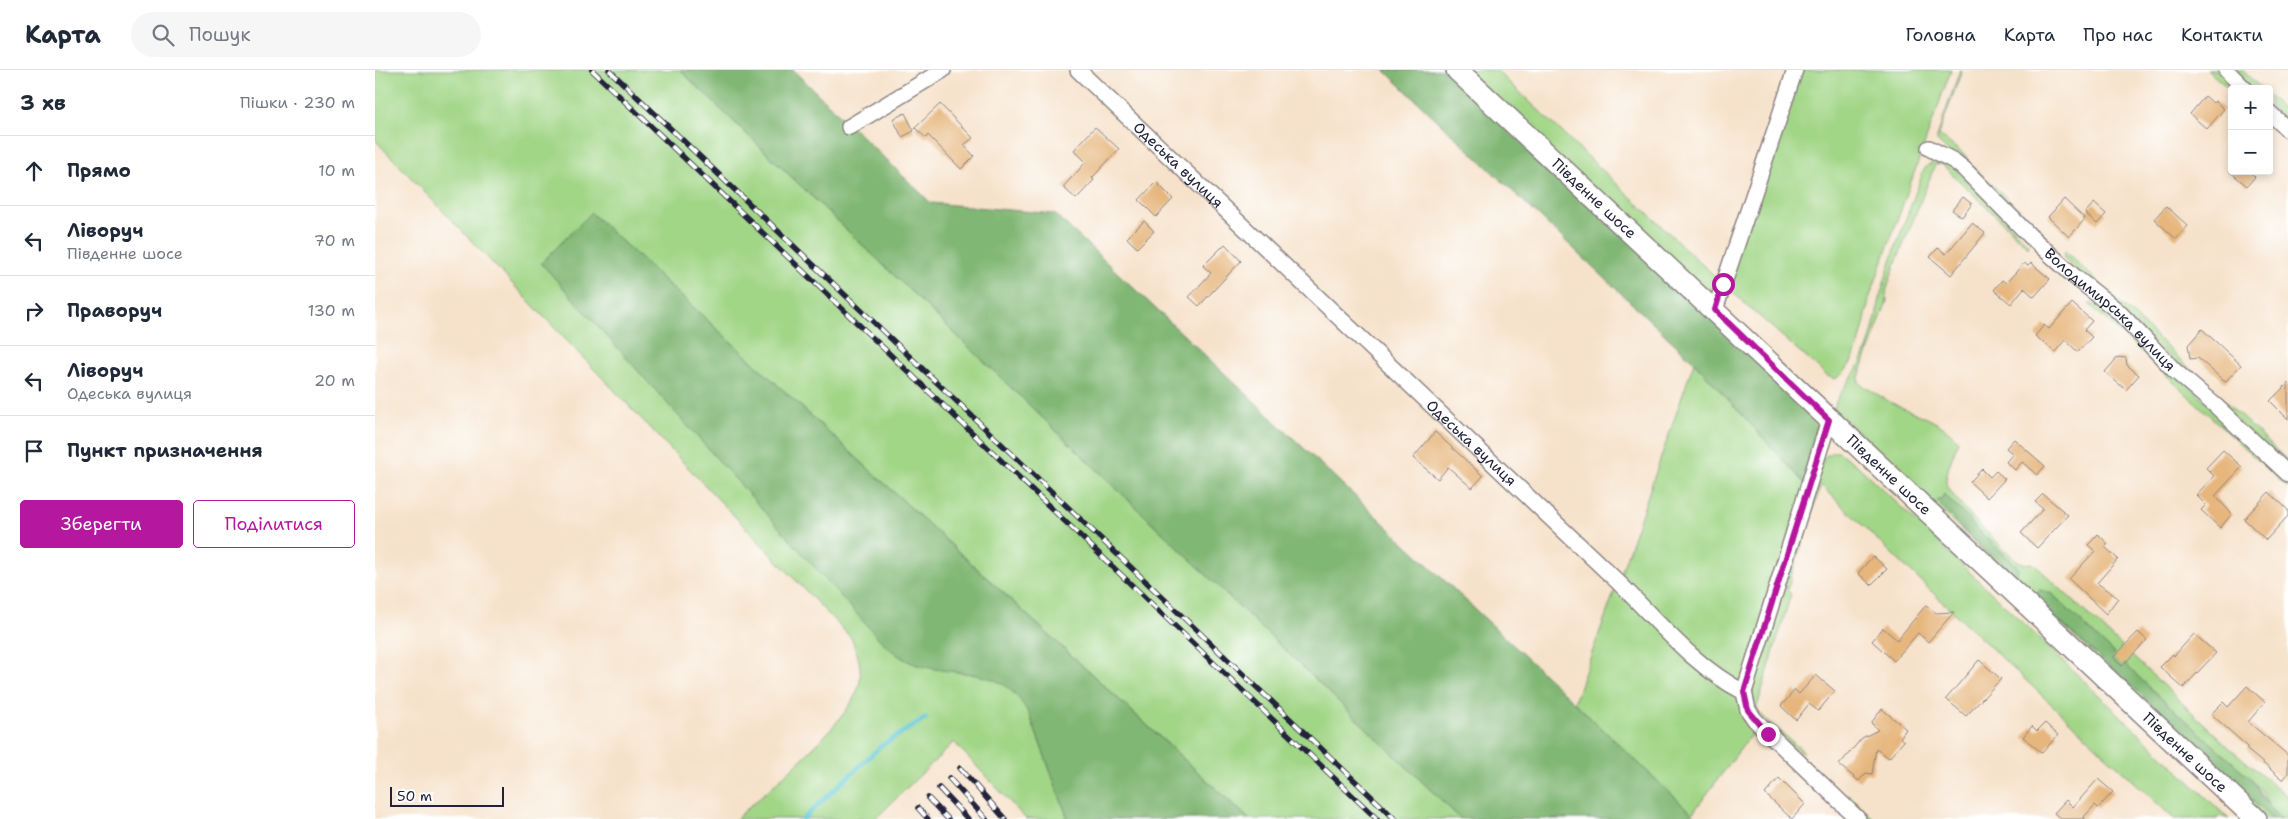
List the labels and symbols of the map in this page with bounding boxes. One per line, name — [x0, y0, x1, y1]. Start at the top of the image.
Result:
street label: Одеська вулиця — [1129, 117, 1228, 213]
street label: Південне шосе — [1548, 154, 1641, 243]
street label: Володимирська вулиця — [2040, 244, 2180, 376]
route start — [1712, 273, 1735, 296]
street label: Одеська вулиця — [1422, 395, 1521, 491]
street label: Південне шосе — [1842, 430, 1935, 519]
street label: Південне шосе — [2139, 708, 2232, 797]
route end — [1757, 723, 1780, 746]
scale bar — [390, 784, 504, 807]

